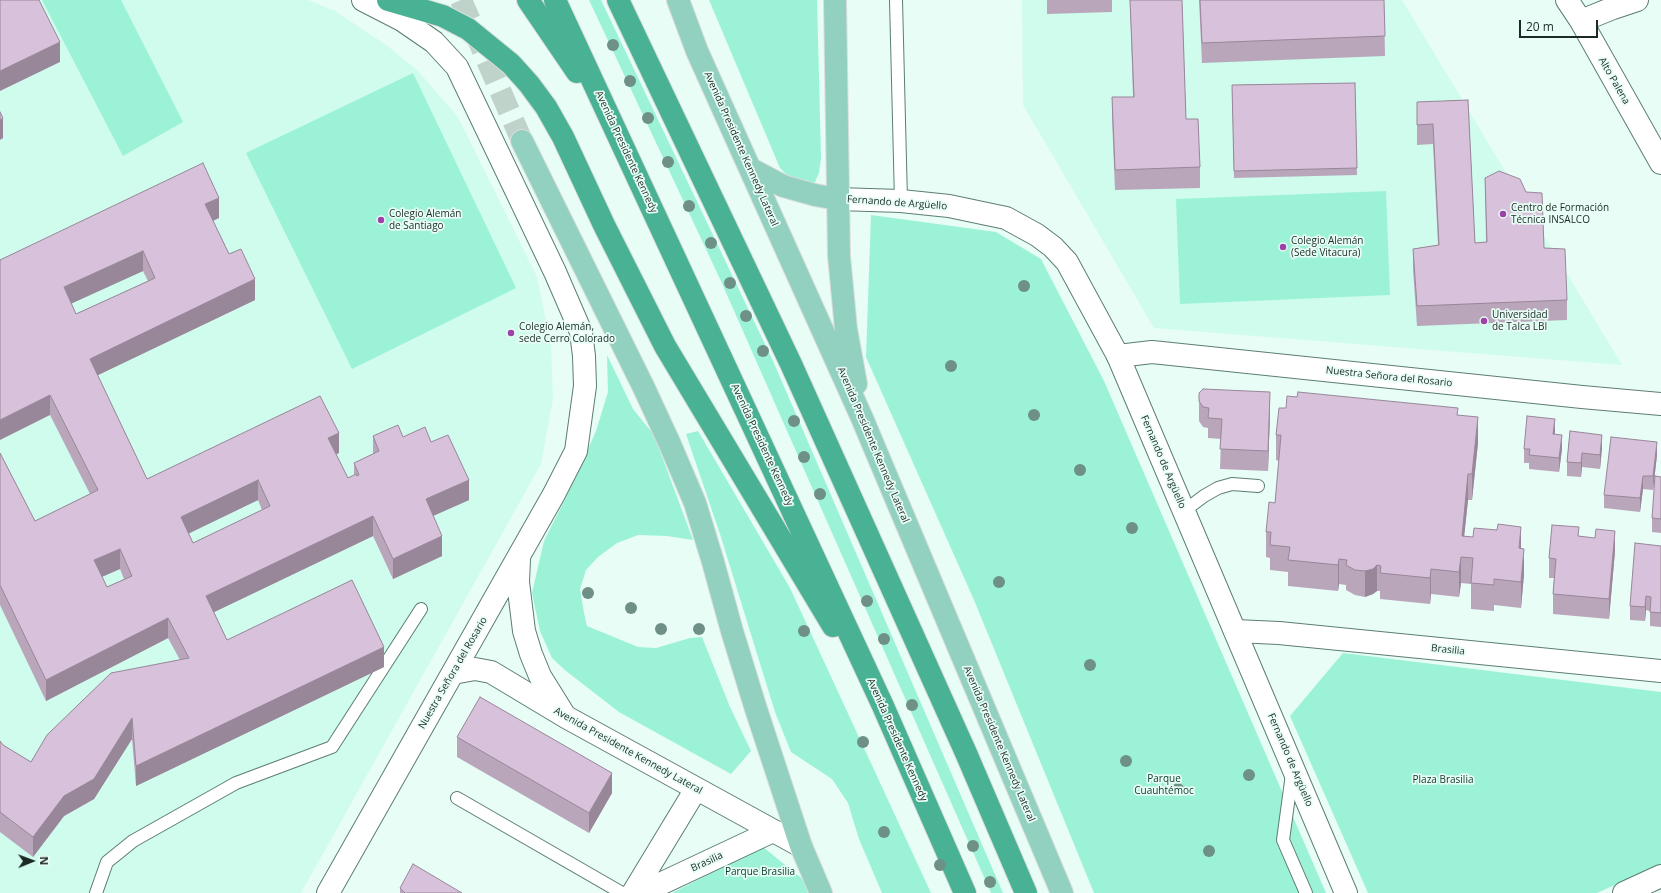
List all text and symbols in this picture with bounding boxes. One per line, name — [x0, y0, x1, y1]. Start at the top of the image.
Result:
scale bar — [1521, 12, 1600, 38]
text: 20 m — [1526, 18, 1554, 35]
street label: Alto Palena — [1596, 55, 1632, 107]
street label: Avenida Presidente Kennedy Lateral — [701, 70, 781, 228]
street label: Avenida Presidente Kennedy — [592, 89, 660, 215]
street label: Fernando de Argüello — [847, 194, 947, 212]
place label: Centro de Formación Técnica INSALCO — [1511, 202, 1609, 226]
place label: Colegio Alemán de Santiago — [389, 208, 461, 232]
marker: Centro de Formación Técnica INSALCO — [1498, 209, 1508, 219]
marker: Colegio Alemán de Santiago — [376, 215, 386, 225]
place label: Colegio Alemán (Sede Vitacura) — [1291, 235, 1363, 258]
marker: Colegio Alemán (Sede Vitacura) — [1278, 242, 1288, 252]
place label: Universidad de Talca LBI — [1492, 309, 1548, 332]
marker: Universidad de Talca LBI — [1479, 316, 1489, 326]
place label: Colegio Alemán, sede Cerro Colorado — [519, 321, 615, 344]
marker: Colegio Alemán, sede Cerro Colorado — [506, 328, 516, 338]
street label: Nuestra Señora del Rosario — [1325, 364, 1453, 390]
street label: Avenida Presidente Kennedy Lateral — [835, 365, 911, 525]
street label: Avenida Presidente Kennedy — [728, 382, 796, 508]
street label: Fernando de Argüello — [1138, 413, 1188, 511]
street label: Nuestra Señora del Rosario — [416, 615, 490, 731]
street label: Brasilia — [1430, 642, 1466, 658]
street label: Avenida Presidente Kennedy Lateral — [961, 664, 1037, 824]
street label: Avenida Presidente Kennedy — [864, 677, 930, 803]
street label: Avenida Presidente Kennedy Lateral — [552, 705, 704, 797]
street label: Fernando de Argüello — [1265, 711, 1315, 809]
park label: Parque Cuauhtémoc — [1134, 773, 1194, 796]
park label: Plaza Brasilia — [1413, 774, 1473, 786]
north arrow — [12, 841, 52, 881]
street label: Brasilia — [689, 849, 725, 875]
text: N — [37, 856, 52, 865]
park label: Parque Brasilia — [725, 866, 795, 878]

